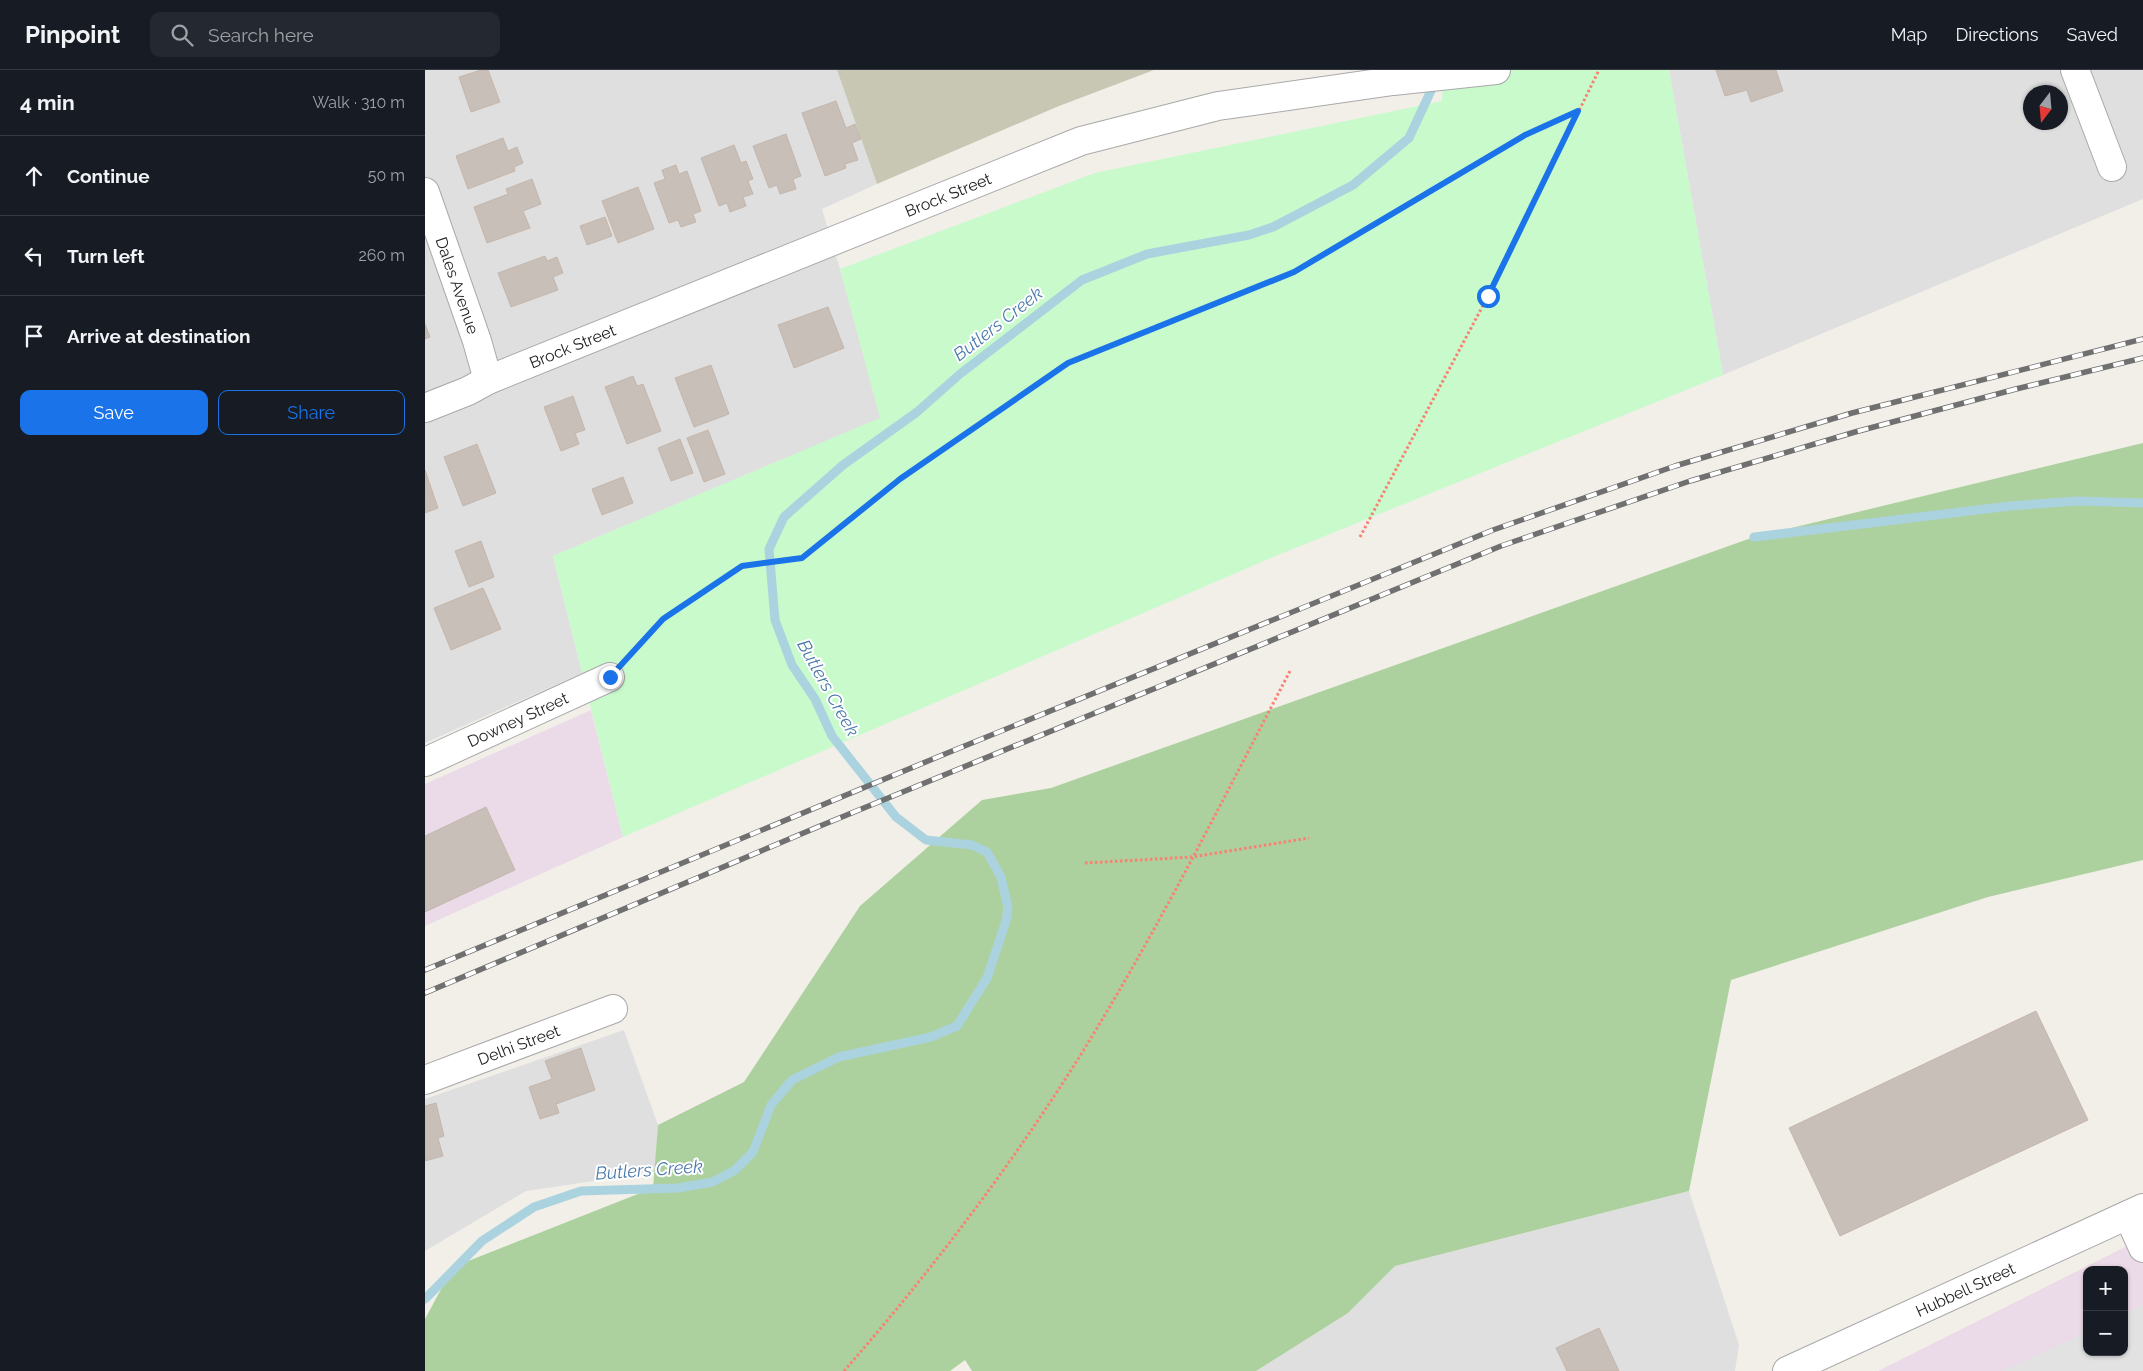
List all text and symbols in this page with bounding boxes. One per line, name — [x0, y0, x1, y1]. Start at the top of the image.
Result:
search box — [150, 12, 500, 57]
text: Pinpoint — [25, 20, 120, 49]
icon: search — [168, 21, 196, 49]
text: Search here — [208, 24, 314, 46]
text: Map — [1891, 24, 1927, 45]
text: Directions — [1955, 24, 2039, 45]
text: Saved — [2067, 24, 2118, 45]
north arrow — [2023, 85, 2068, 130]
text: 4 min — [20, 90, 75, 115]
text: Walk · 310 m — [312, 93, 405, 112]
icon: ahead — [20, 162, 48, 190]
text: Continue — [67, 165, 150, 187]
text: 50 m — [368, 166, 405, 185]
street label: Brock Street — [902, 169, 995, 221]
street label: Dales Avenue — [431, 235, 483, 337]
icon: left — [20, 242, 48, 270]
text: Turn left — [67, 245, 144, 267]
text: 260 m — [358, 246, 405, 265]
water label: Butlers Creek — [949, 282, 1047, 365]
route start — [1477, 285, 1500, 308]
street label: Brock Street — [527, 320, 619, 372]
icon: arrive — [20, 322, 48, 350]
text: Arrive at destination — [67, 325, 251, 347]
button: Save — [20, 390, 208, 435]
button: Share — [218, 390, 405, 435]
water label: Butlers Creek — [793, 636, 864, 740]
route end — [599, 666, 622, 689]
street label: Downey Street — [464, 688, 572, 751]
street label: Delhi Street — [475, 1021, 563, 1069]
water label: Butlers Creek — [595, 1155, 704, 1184]
street label: Hubbell Street — [1913, 1259, 2019, 1321]
map controls — [2083, 1266, 2128, 1356]
button: + — [2083, 1266, 2128, 1311]
button: − — [2083, 1311, 2128, 1356]

